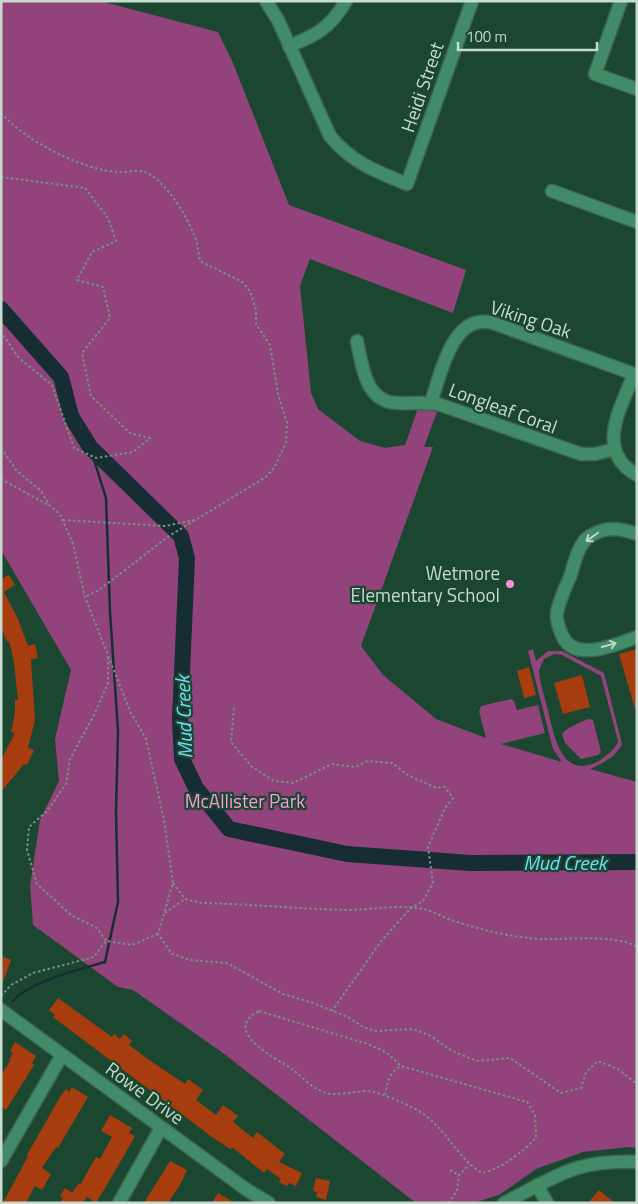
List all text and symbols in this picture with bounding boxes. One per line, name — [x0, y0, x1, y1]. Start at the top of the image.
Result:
scale bar — [458, 20, 597, 52]
text: 100 m — [466, 25, 507, 48]
street label: Heidi Street — [393, 37, 451, 136]
street label: Viking Oak — [487, 292, 575, 345]
street label: Longleaf Coral — [445, 374, 562, 441]
one-way arrow — [585, 532, 599, 542]
place label: Wetmore Elementary School — [351, 558, 500, 609]
marker: Wetmore Elementary School — [504, 578, 516, 590]
one-way arrow — [600, 640, 616, 649]
water label: Mud Creek — [166, 673, 200, 759]
park label: McAllister Park — [185, 786, 305, 815]
water label: Mud Creek — [523, 847, 609, 878]
street label: Rowe Drive — [100, 1054, 191, 1131]

